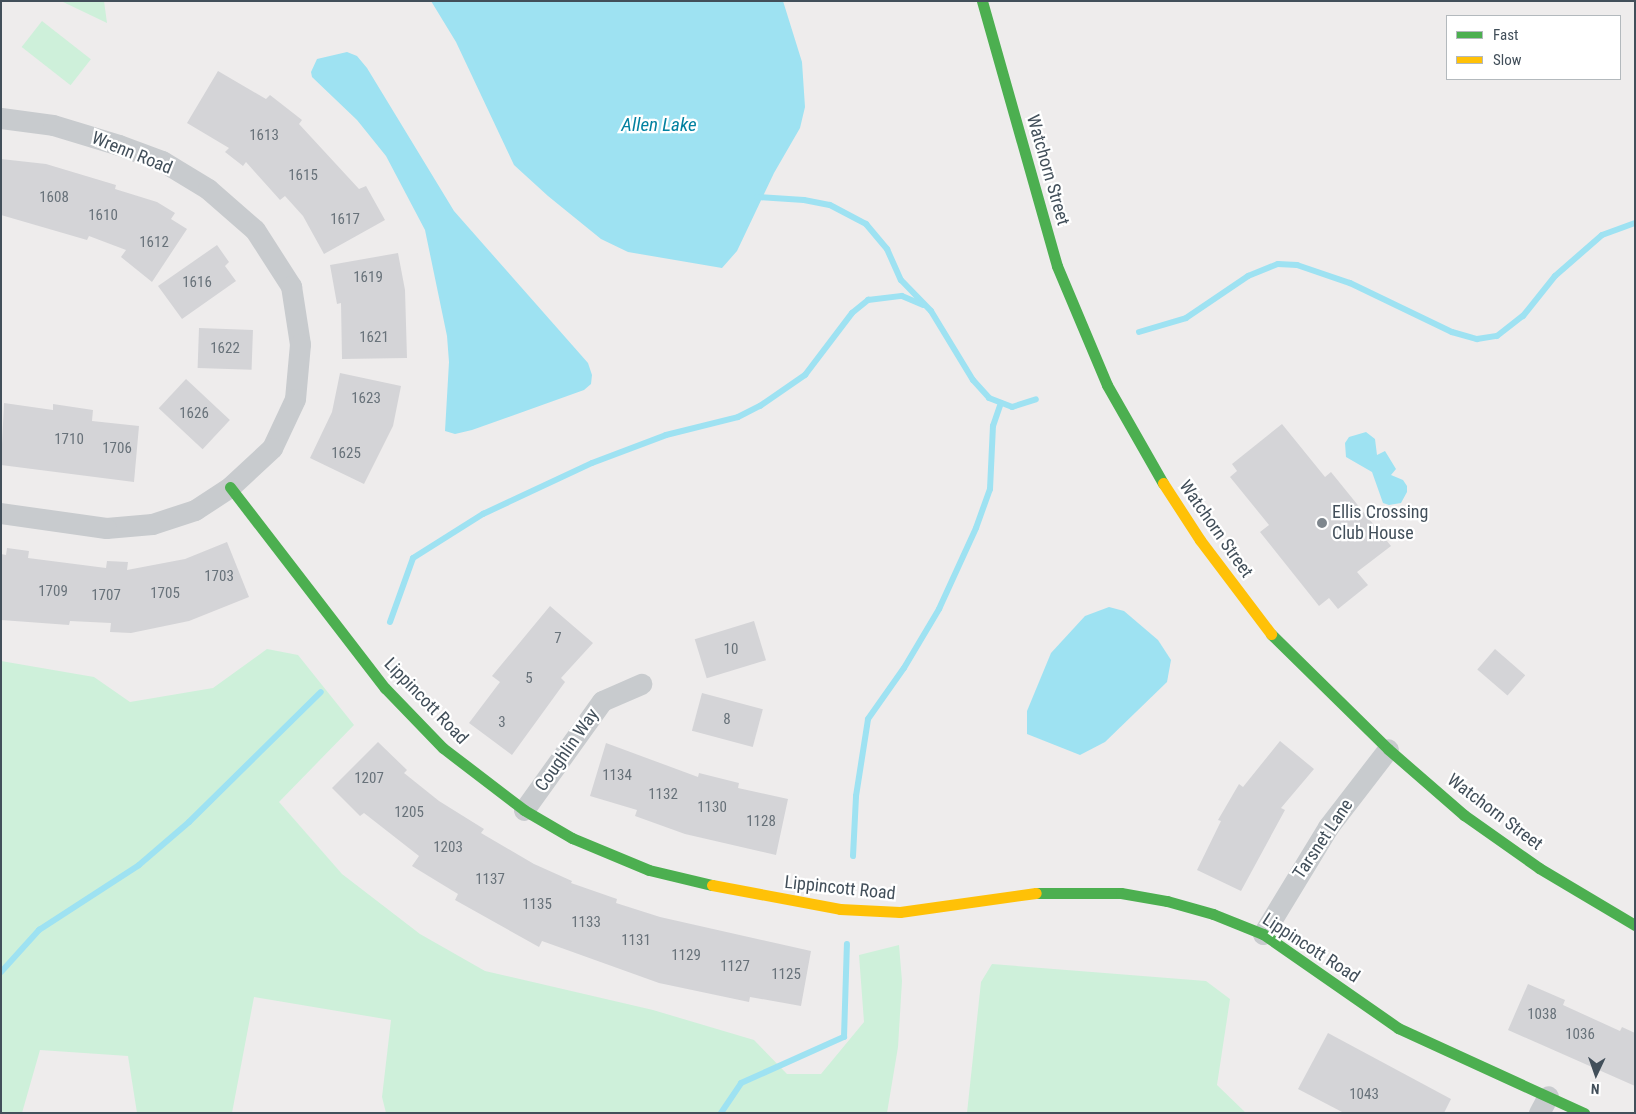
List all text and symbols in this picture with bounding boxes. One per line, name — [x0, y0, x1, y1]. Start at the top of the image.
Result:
legend — [1446, 15, 1621, 80]
text: Fast — [1493, 26, 1518, 44]
text: Slow — [1493, 51, 1522, 69]
street label: Watchorn Street — [1022, 112, 1074, 228]
water label: Allen Lake — [621, 114, 697, 136]
street label: Wrenn Road — [89, 127, 175, 179]
house number: 1613 — [249, 127, 279, 145]
house number: 1615 — [288, 167, 318, 185]
house number: 1608 — [39, 189, 69, 207]
house number: 1610 — [88, 207, 118, 225]
house number: 1617 — [330, 211, 360, 229]
house number: 1612 — [139, 234, 169, 252]
house number: 1619 — [353, 269, 383, 287]
house number: 1616 — [182, 274, 212, 292]
house number: 1621 — [359, 329, 389, 347]
house number: 1622 — [210, 340, 240, 358]
house number: 1623 — [351, 390, 381, 408]
house number: 1626 — [179, 405, 209, 423]
house number: 1710 — [54, 431, 84, 449]
house number: 1706 — [102, 440, 132, 458]
house number: 1625 — [331, 445, 361, 463]
street label: Watchorn Street — [1174, 476, 1258, 582]
place label: Ellis Crossing Club House — [1332, 502, 1428, 544]
marker: Ellis Crossing Club House — [1316, 517, 1328, 529]
house number: 1703 — [204, 568, 234, 586]
house number: 1709 — [38, 583, 68, 601]
house number: 1705 — [150, 585, 180, 603]
house number: 1707 — [91, 587, 121, 605]
house number: 7 — [554, 630, 562, 648]
house number: 10 — [724, 641, 738, 659]
street label: Lippincott Road — [379, 653, 473, 749]
house number: 5 — [525, 670, 533, 688]
street label: Coughlin Way — [531, 704, 603, 796]
house number: 8 — [723, 711, 731, 729]
house number: 3 — [498, 714, 506, 732]
house number: 1134 — [602, 767, 632, 785]
street label: Watchorn Street — [1443, 769, 1547, 855]
house number: 1207 — [354, 770, 384, 788]
house number: 1132 — [648, 786, 678, 804]
street label: Tarsnet Lane — [1288, 795, 1358, 883]
house number: 1130 — [697, 799, 727, 817]
house number: 1205 — [394, 804, 424, 822]
house number: 1128 — [746, 813, 776, 831]
house number: 1203 — [433, 839, 463, 857]
house number: 1137 — [475, 871, 505, 889]
street label: Lippincott Road — [783, 871, 897, 905]
house number: 1135 — [522, 896, 552, 914]
street label: Lippincott Road — [1258, 909, 1364, 987]
house number: 1133 — [571, 914, 601, 932]
house number: 1131 — [621, 932, 651, 950]
house number: 1129 — [671, 947, 701, 965]
house number: 1127 — [720, 958, 750, 976]
house number: 1125 — [771, 966, 801, 984]
house number: 1038 — [1527, 1006, 1557, 1024]
house number: 1036 — [1565, 1026, 1595, 1044]
north arrow — [1571, 1049, 1621, 1099]
text: N — [1591, 1081, 1600, 1097]
house number: 1043 — [1349, 1086, 1379, 1104]

